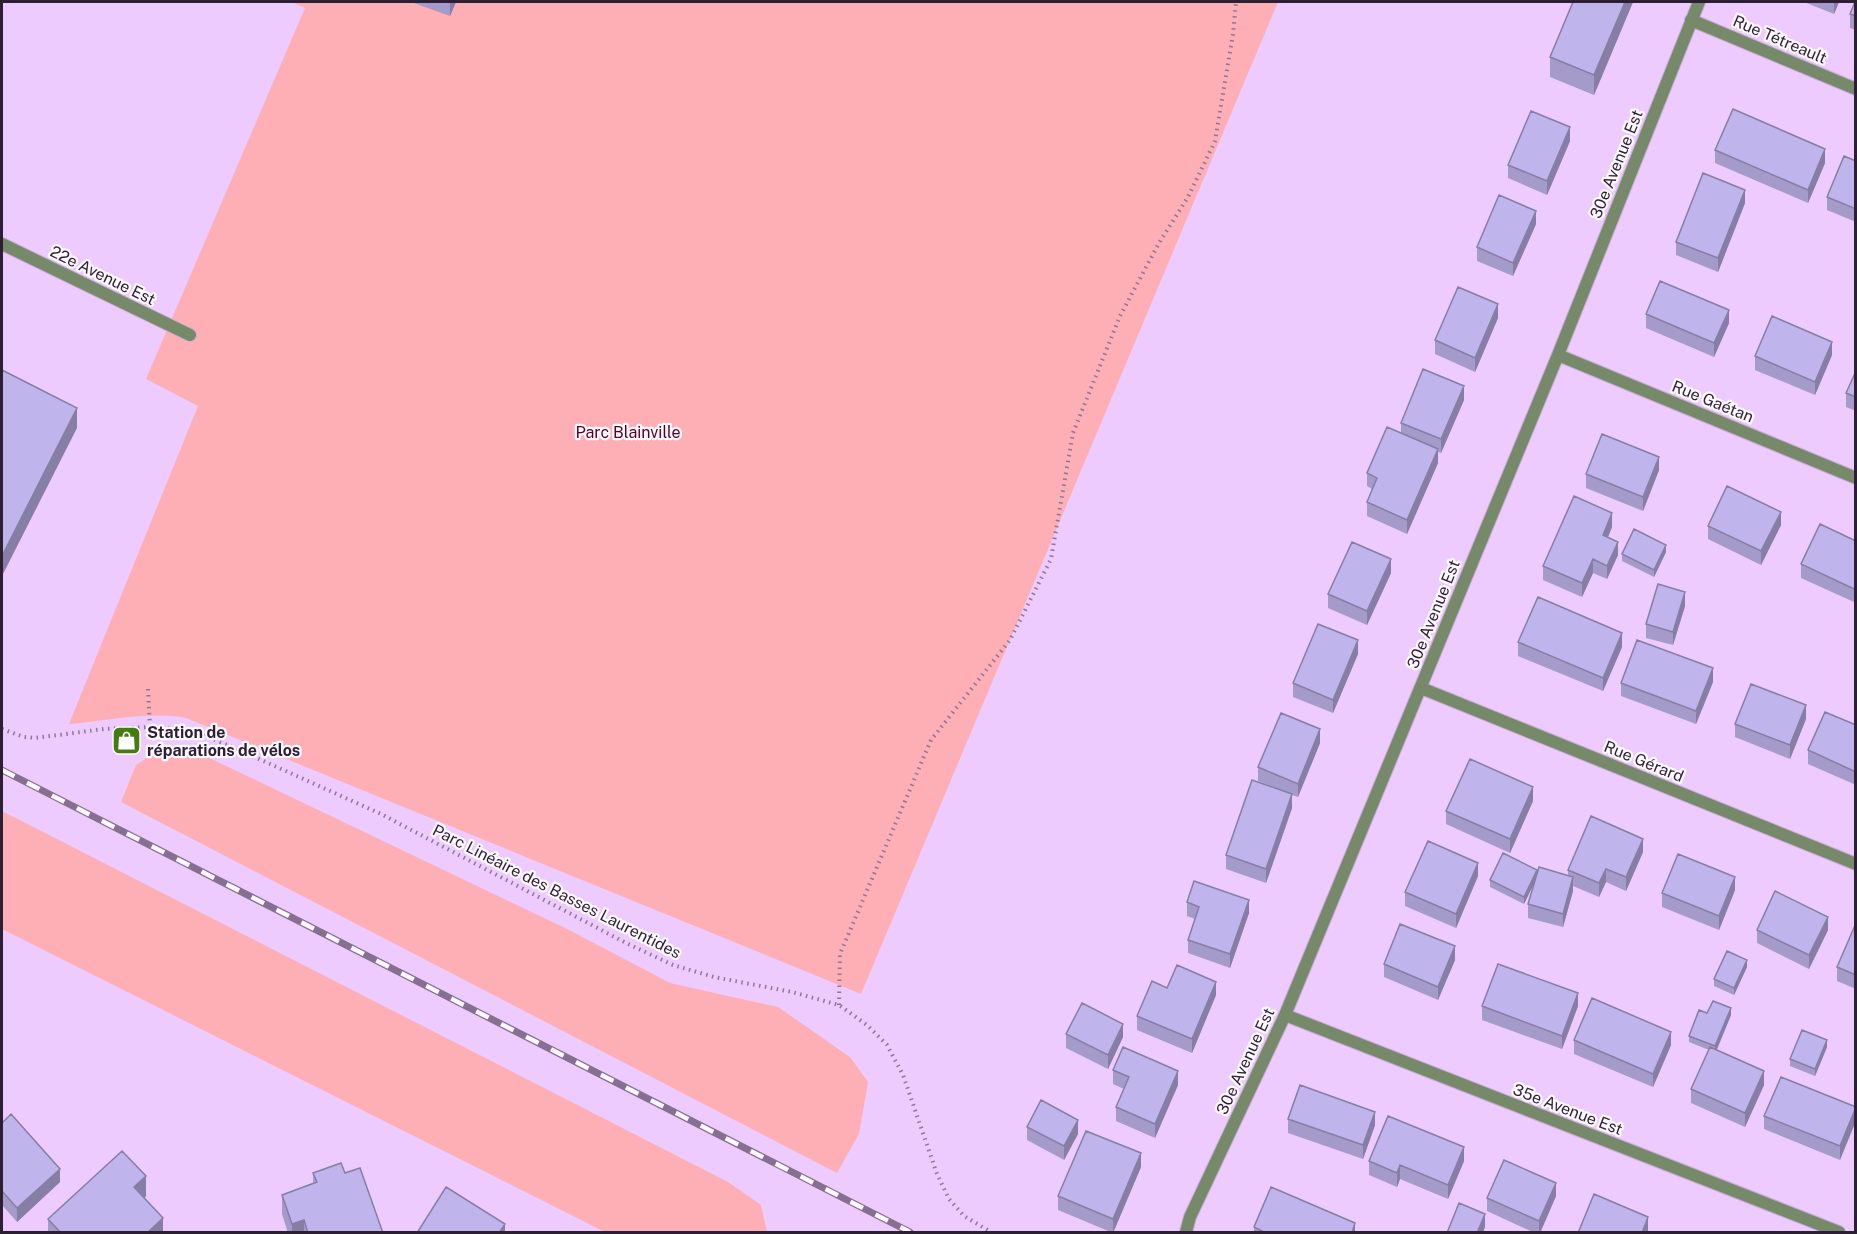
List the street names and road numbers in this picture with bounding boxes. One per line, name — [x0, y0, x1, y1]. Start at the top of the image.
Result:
street label: Rue Tétreault — [1730, 11, 1830, 68]
street label: 30e Avenue Est — [1586, 107, 1647, 221]
street label: 22e Avenue Est — [47, 242, 158, 309]
street label: Rue Gaétan — [1669, 376, 1756, 426]
street label: 30e Avenue Est — [1403, 557, 1464, 671]
street label: Rue Gérard — [1601, 737, 1686, 786]
street label: Parc Linéaire des Basses Laurentides — [430, 820, 684, 963]
street label: 30e Avenue Est — [1212, 1005, 1278, 1117]
street label: 35e Avenue Est — [1510, 1080, 1625, 1139]

